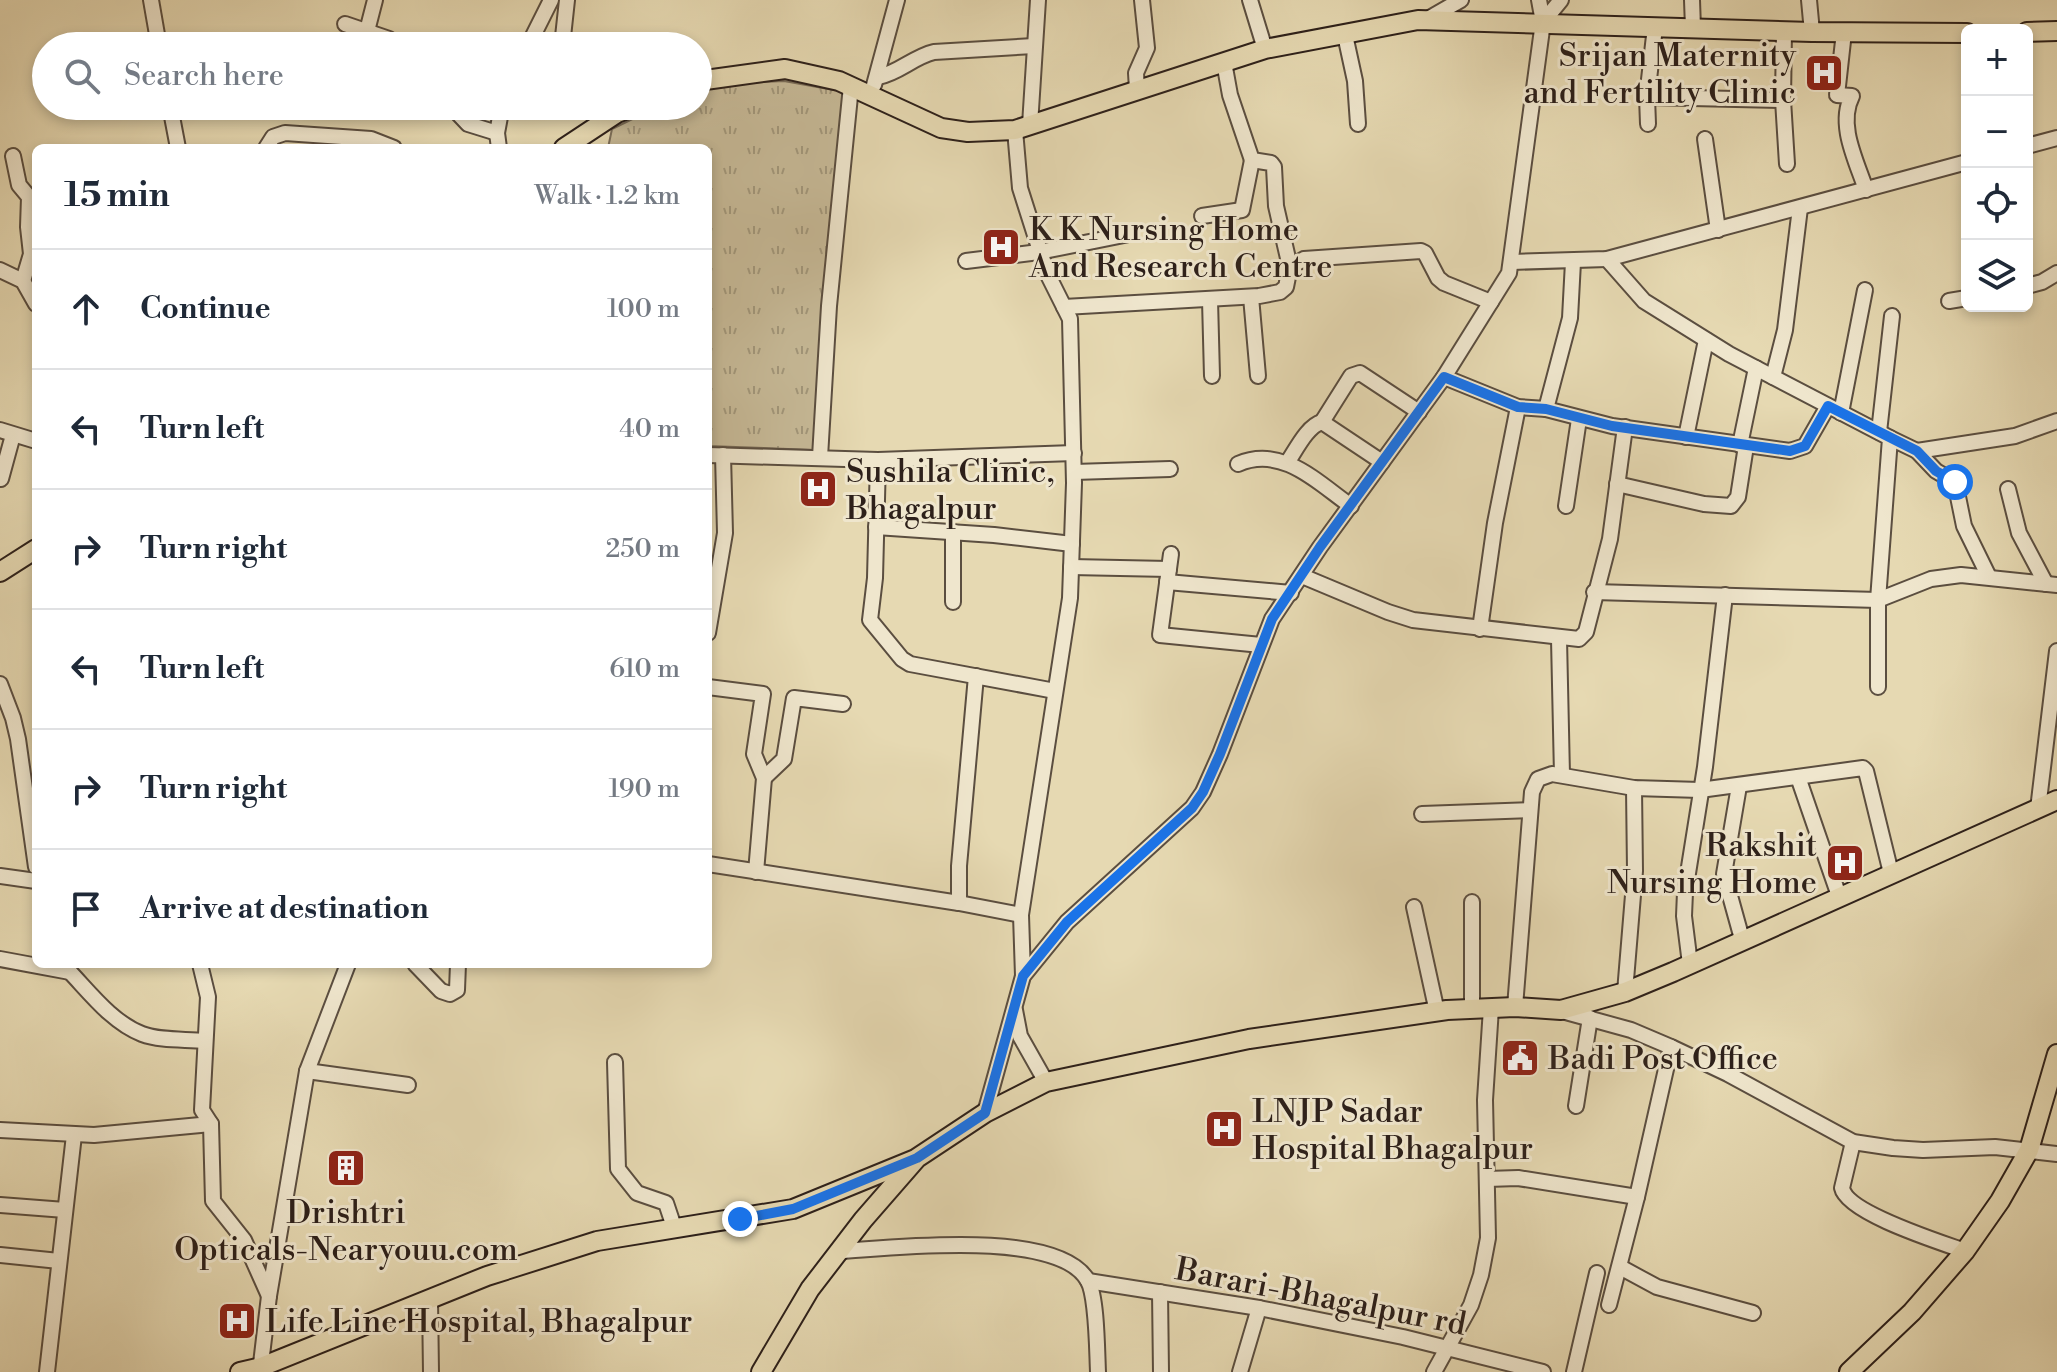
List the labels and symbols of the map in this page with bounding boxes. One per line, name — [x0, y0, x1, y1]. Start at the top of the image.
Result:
place label: Srijan Maternity and Fertility Clinic — [1523, 36, 1796, 113]
hospital icon: Srijan Maternity and Fertility Clinic — [1803, 52, 1845, 94]
place label: K K Nursing Home And Research Centre — [1028, 210, 1332, 287]
hospital icon: K K Nursing Home And Research Centre — [980, 226, 1022, 268]
place label: Sushila Clinic, Bhagalpur — [845, 452, 1055, 529]
route start — [1937, 464, 1973, 500]
hospital icon: Sushila Clinic, Bhagalpur — [797, 468, 839, 510]
place label: Rakshit Nursing Home — [1607, 826, 1817, 903]
hospital icon: Rakshit Nursing Home — [1824, 842, 1866, 884]
public building icon: Badi Post Office — [1499, 1037, 1541, 1079]
place label: Badi Post Office — [1547, 1039, 1778, 1079]
place label: LNJP Sadar Hospital Bhagalpur — [1252, 1092, 1533, 1169]
hospital icon: LNJP Sadar Hospital Bhagalpur — [1203, 1108, 1245, 1150]
building icon: Drishtri Opticals-Nearyouu.com — [325, 1147, 367, 1189]
place label: Drishtri Opticals-Nearyouu.com — [174, 1193, 518, 1270]
route end — [722, 1201, 758, 1237]
street label: Barari-Bhagalpur rd — [1171, 1249, 1469, 1345]
hospital icon: Life Line Hospital, Bhagalpur — [216, 1300, 258, 1342]
place label: Life Line Hospital, Bhagalpur — [265, 1302, 693, 1342]

